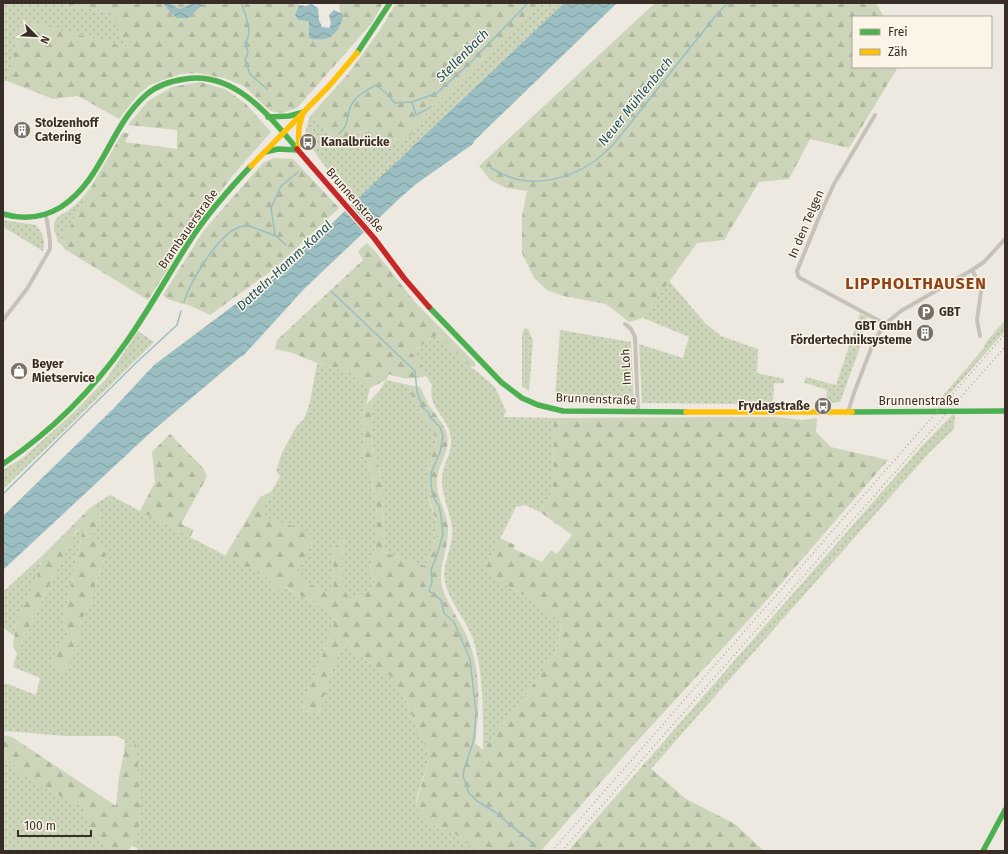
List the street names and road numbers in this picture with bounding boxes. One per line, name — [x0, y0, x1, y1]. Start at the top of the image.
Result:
street label: Brunnenstraße — [323, 165, 387, 235]
street label: Brambauerstraße — [155, 186, 221, 272]
street label: In den Telgen — [785, 188, 827, 260]
street label: Im Loh — [618, 348, 634, 386]
street label: Brunnenstraße — [555, 391, 637, 407]
street label: Brunnenstraße — [879, 394, 959, 408]

